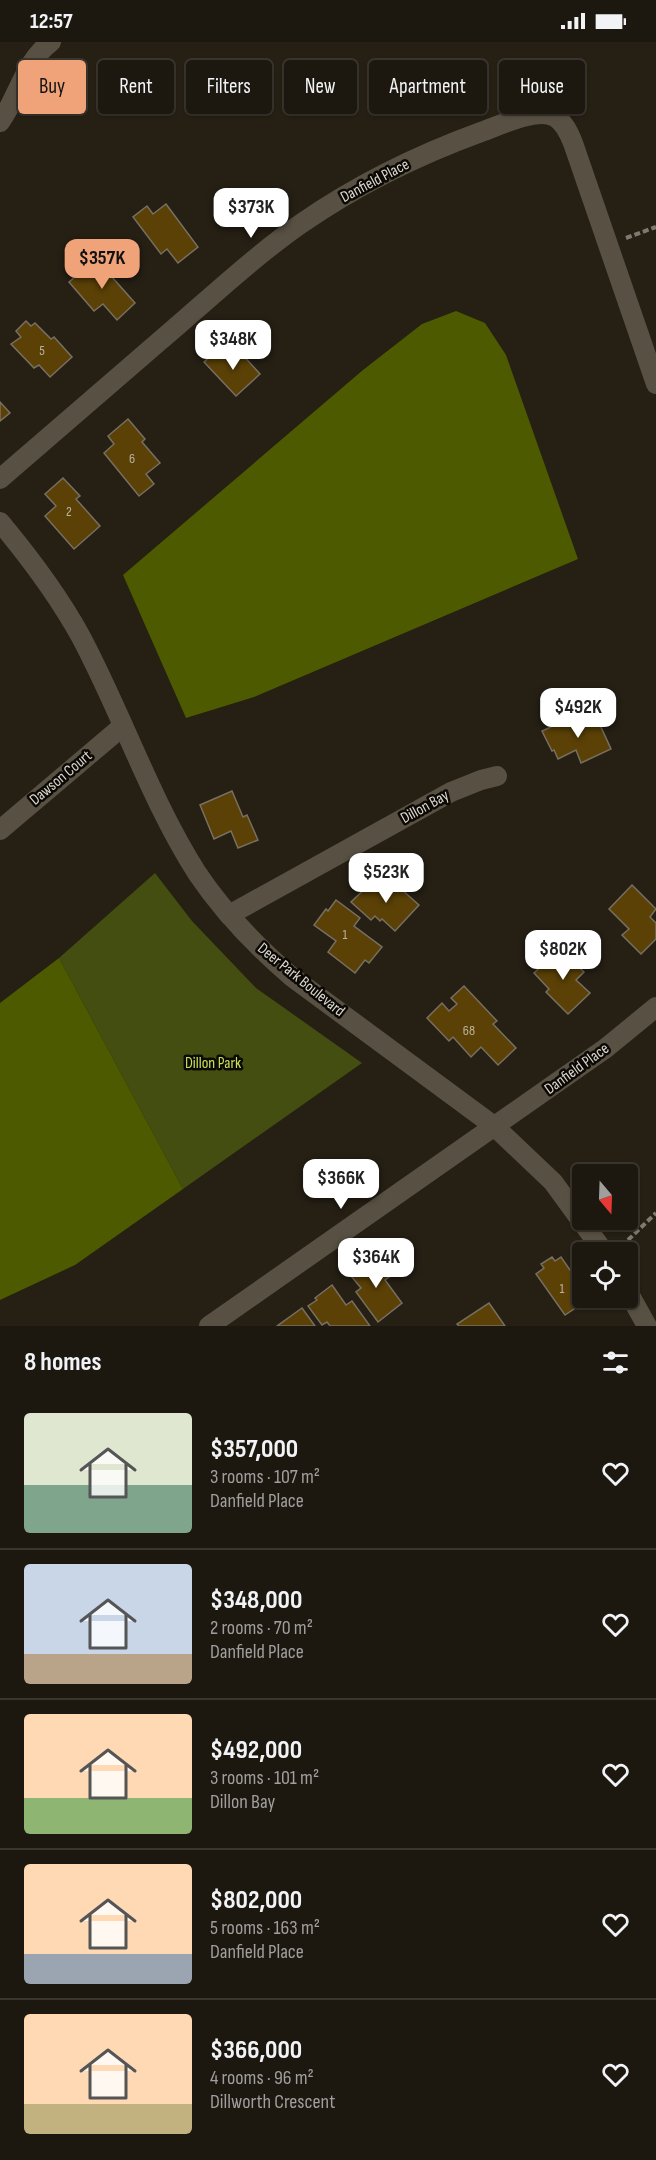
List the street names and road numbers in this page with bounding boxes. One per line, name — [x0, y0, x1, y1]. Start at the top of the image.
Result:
street label: Danfield Place — [337, 155, 413, 207]
street label: Dawson Court — [26, 746, 96, 809]
street label: Dillon Bay — [398, 786, 452, 828]
street label: Deer Park Boulevard — [254, 939, 348, 1021]
street label: Danfield Place — [541, 1039, 613, 1099]

